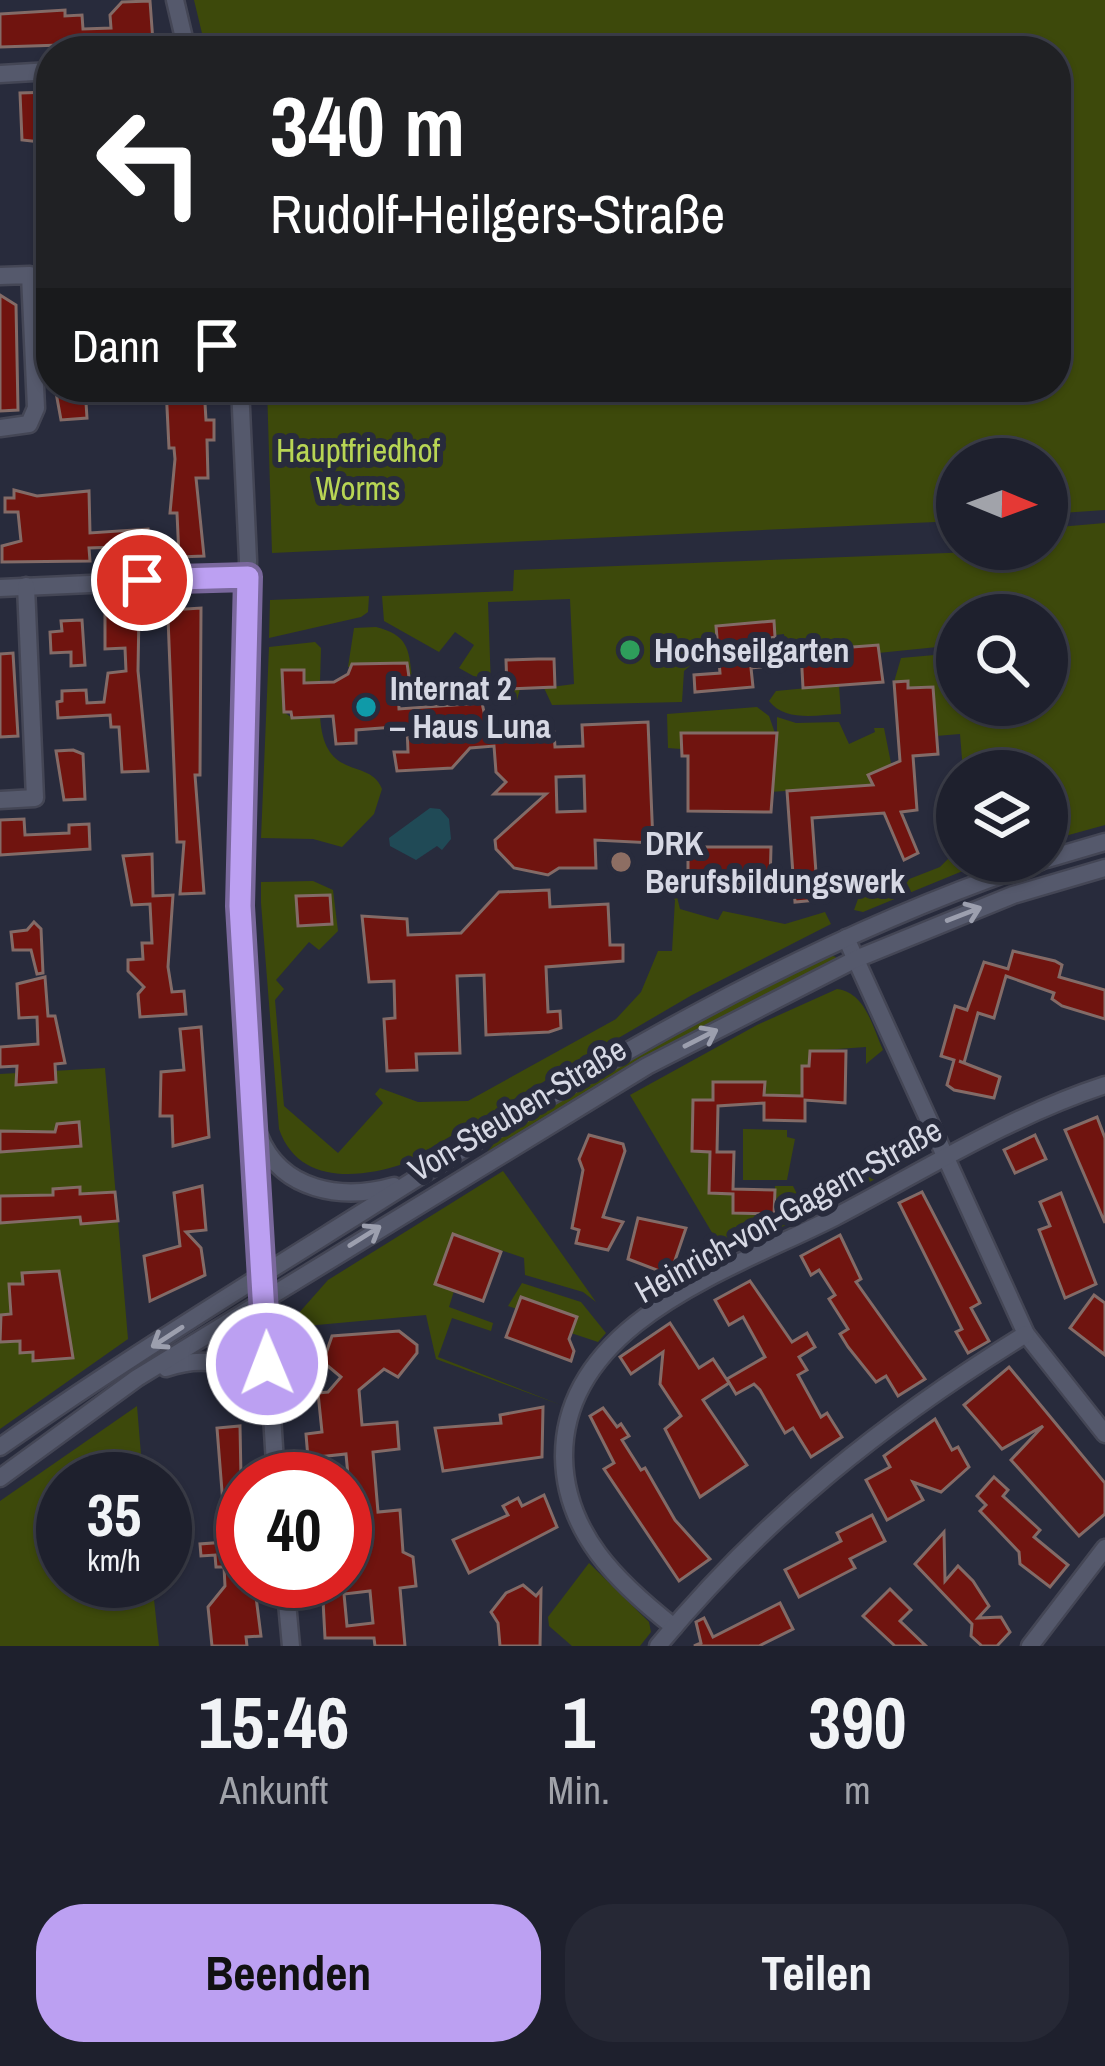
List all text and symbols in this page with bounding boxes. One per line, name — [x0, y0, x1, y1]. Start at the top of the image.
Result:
text: 340 m — [270, 69, 465, 182]
icon: left — [72, 84, 228, 240]
text: Rudolf-Heilgers-Straße — [270, 177, 725, 250]
icon: arrive — [184, 312, 250, 378]
text: Dann — [72, 315, 160, 376]
park label: Hauptfriedhof Worms — [276, 428, 440, 510]
north arrow — [936, 438, 1068, 570]
map controls — [936, 438, 1068, 882]
pin — [91, 529, 193, 631]
icon: arrive — [109, 547, 175, 613]
button: search — [936, 594, 1068, 726]
place label: Hochseilgarten — [654, 628, 850, 672]
marker: Hochseilgarten — [617, 637, 643, 663]
place label: Internat 2 – Haus Luna — [390, 666, 551, 748]
marker: Internat 2 – Haus Luna — [353, 694, 379, 720]
button: layers — [936, 750, 1068, 882]
place label: DRK Berufsbildungswerk — [645, 821, 906, 903]
marker: DRK Berufsbildungswerk — [608, 849, 634, 875]
one-way arrow — [945, 902, 982, 924]
one-way arrow — [683, 1026, 718, 1049]
street label: Von-Steuben-Straße — [400, 1027, 634, 1191]
street label: Heinrich-von-Gagern-Straße — [627, 1107, 949, 1313]
one-way arrow — [348, 1224, 382, 1248]
position arrow — [204, 1301, 330, 1427]
one-way arrow — [151, 1325, 185, 1350]
speed limit sign: 40 — [216, 1452, 372, 1608]
text: 35 — [87, 1474, 141, 1555]
text: km/h — [87, 1540, 141, 1580]
text: 15:46 — [198, 1673, 349, 1770]
text: 1 — [562, 1673, 595, 1770]
text: 390 — [808, 1673, 907, 1770]
text: Ankunft — [220, 1764, 328, 1816]
text: Min. — [548, 1764, 610, 1816]
text: m — [844, 1764, 871, 1816]
button: Beenden — [36, 1904, 541, 2042]
button: Teilen — [565, 1904, 1069, 2042]

